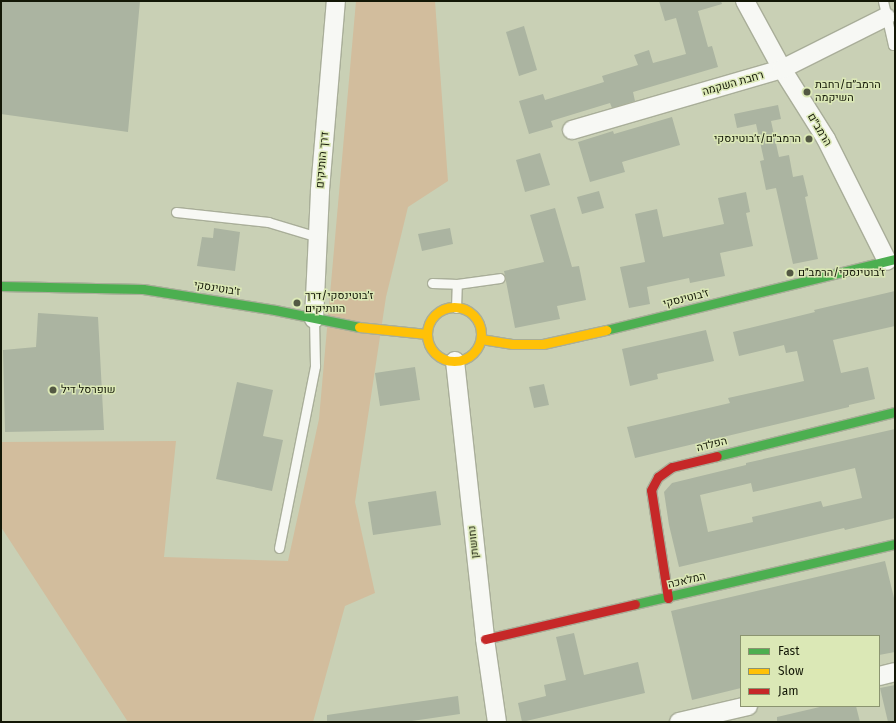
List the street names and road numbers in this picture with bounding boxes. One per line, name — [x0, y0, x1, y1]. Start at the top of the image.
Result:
street label: רחבת השקמה — [701, 69, 765, 99]
street label: הרמב"ם — [804, 111, 834, 149]
street label: דרך הותיקים — [314, 131, 332, 189]
street label: ז'בוטינסקי — [193, 279, 241, 299]
street label: ז'בוטינסקי — [662, 287, 710, 311]
street label: הפלדה — [695, 435, 729, 455]
street label: נחושתן — [466, 525, 482, 559]
street label: המלאכה — [667, 570, 707, 592]

